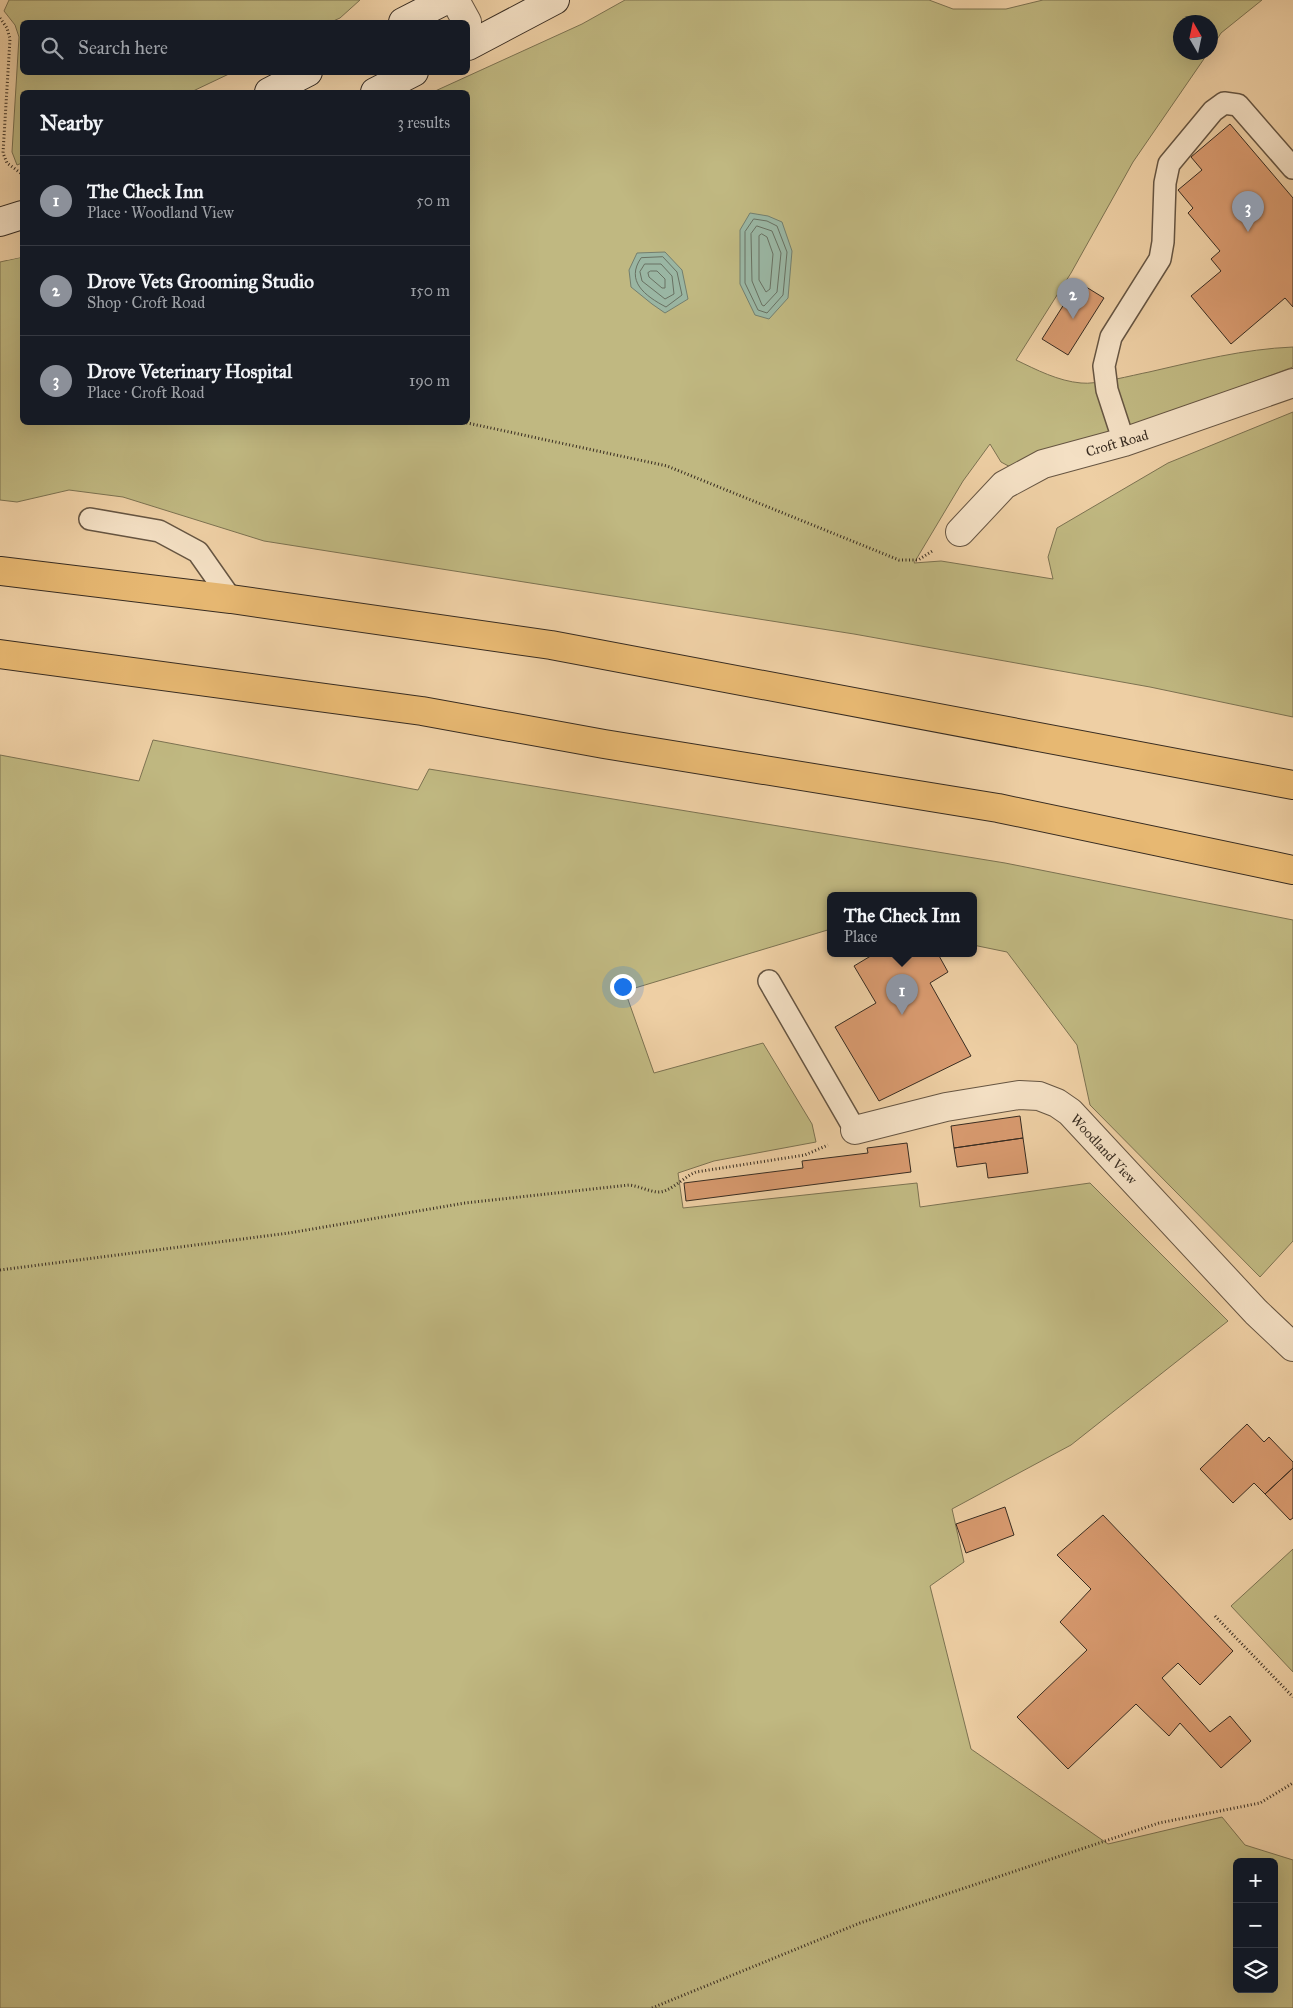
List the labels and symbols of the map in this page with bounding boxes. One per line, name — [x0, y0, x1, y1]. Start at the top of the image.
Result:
north arrow — [1173, 15, 1218, 60]
pin: 3 — [1232, 191, 1264, 232]
pin: 2 — [1057, 278, 1089, 319]
street label: Croft Road — [1084, 426, 1150, 461]
your location — [610, 974, 636, 1000]
pin: 1 — [886, 974, 918, 1015]
street label: Woodland View — [1067, 1111, 1141, 1189]

